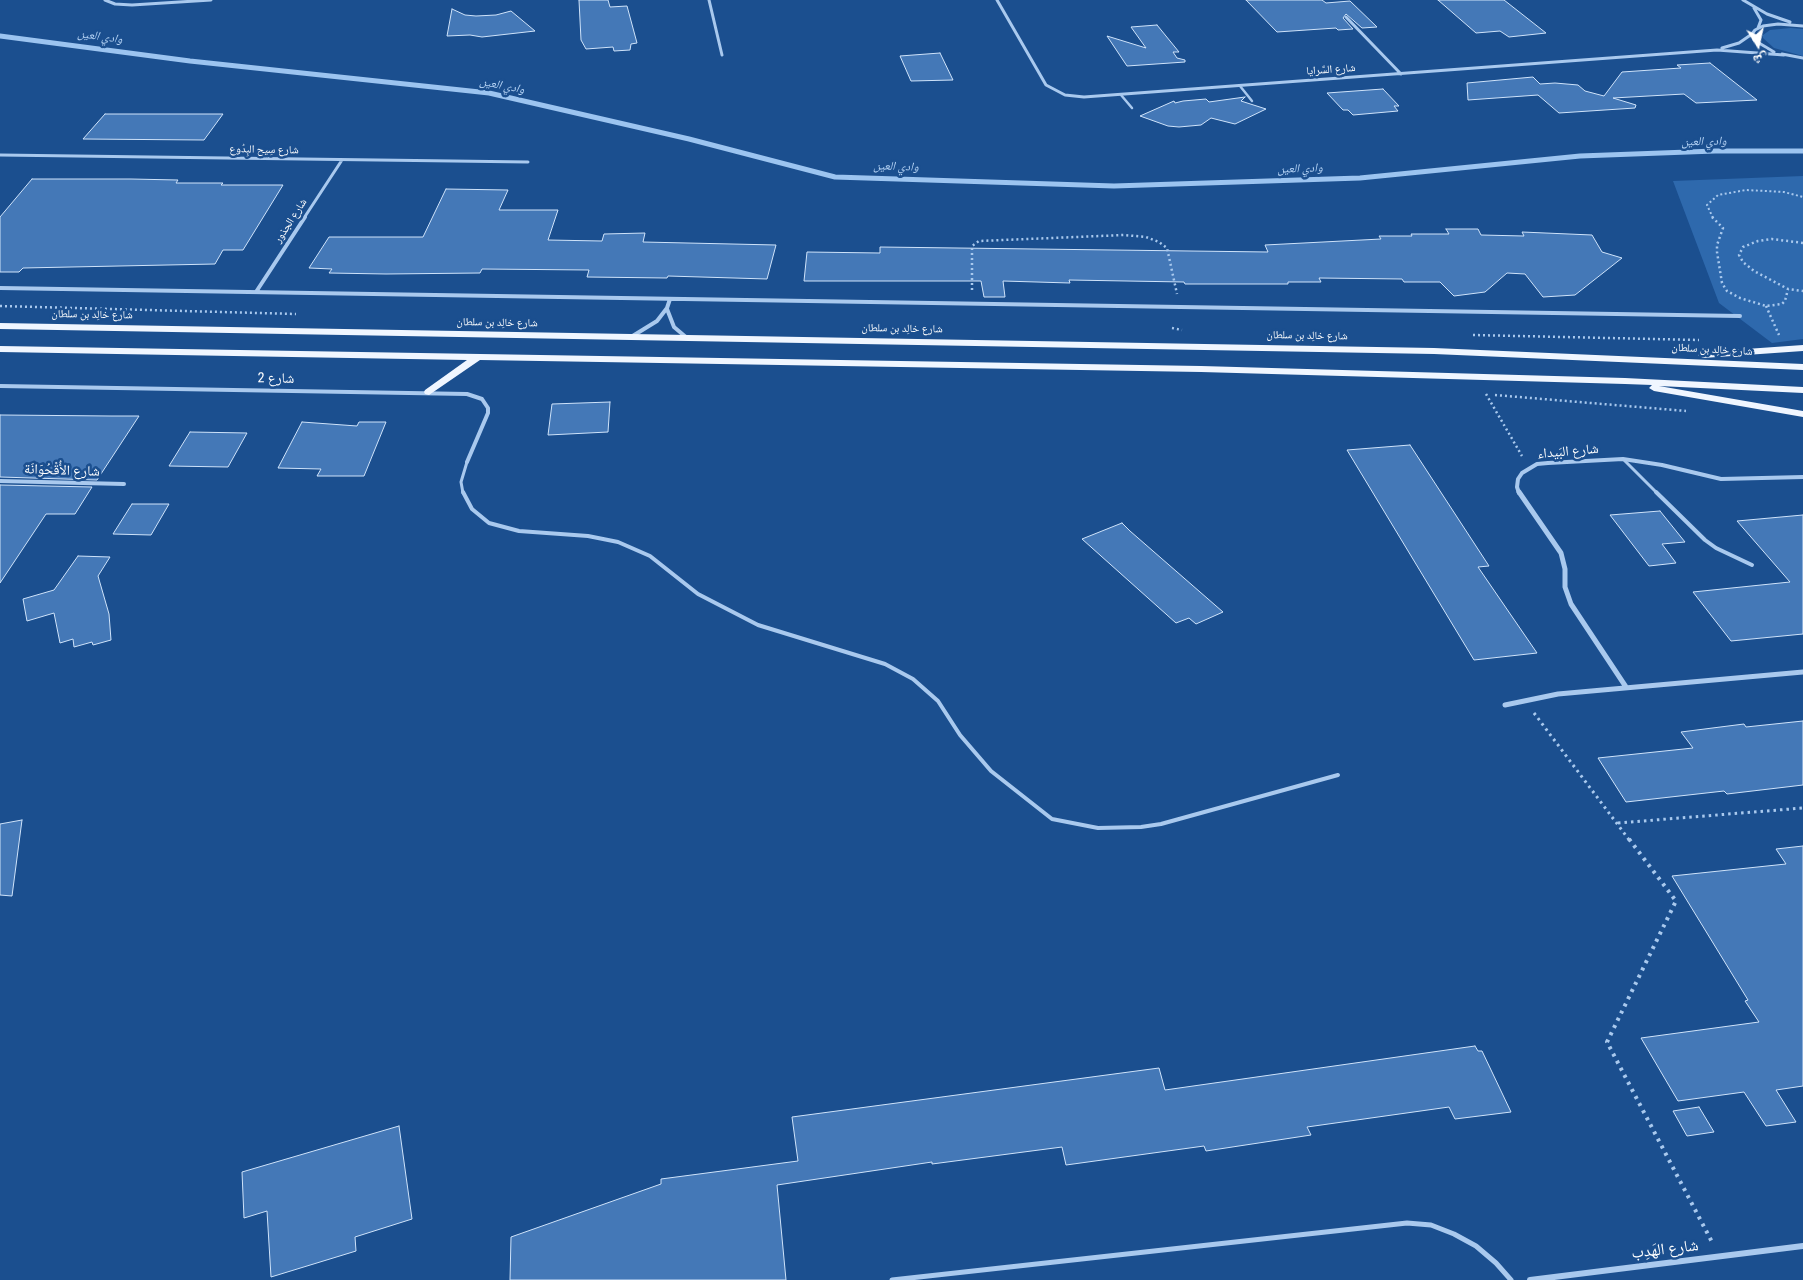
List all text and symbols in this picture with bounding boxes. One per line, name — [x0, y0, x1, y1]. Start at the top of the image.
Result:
north arrow — [1733, 20, 1783, 70]
water label: وادي العين — [77, 27, 123, 47]
text: ش — [1752, 51, 1769, 69]
street label: شارع السَّرايا — [1306, 62, 1356, 78]
water label: وادي العين — [478, 75, 526, 97]
water label: وادي العين — [1681, 134, 1727, 150]
street label: شارع سِيح البِدُوع — [229, 143, 299, 157]
water label: وادي العين — [873, 159, 919, 175]
water label: وادي العين — [1277, 161, 1323, 177]
street label: شارع الجذور — [272, 196, 310, 246]
street label: شارع خالِد بن سلطان — [51, 308, 133, 322]
street label: شارع خالِد بن سلطان — [456, 316, 538, 330]
street label: شارع خالِد بن سلطان — [861, 322, 943, 336]
street label: شارع خالِد بن سلطان — [1266, 329, 1348, 343]
street label: شارع خالِد بن سلطان — [1671, 341, 1753, 359]
street label: شارع 2 — [257, 370, 295, 388]
street label: شارع البَيداء — [1537, 441, 1599, 463]
street label: شارع الأُقْحُوَانَة — [24, 461, 100, 481]
street label: شارع الهَدِب — [1630, 1236, 1700, 1264]

